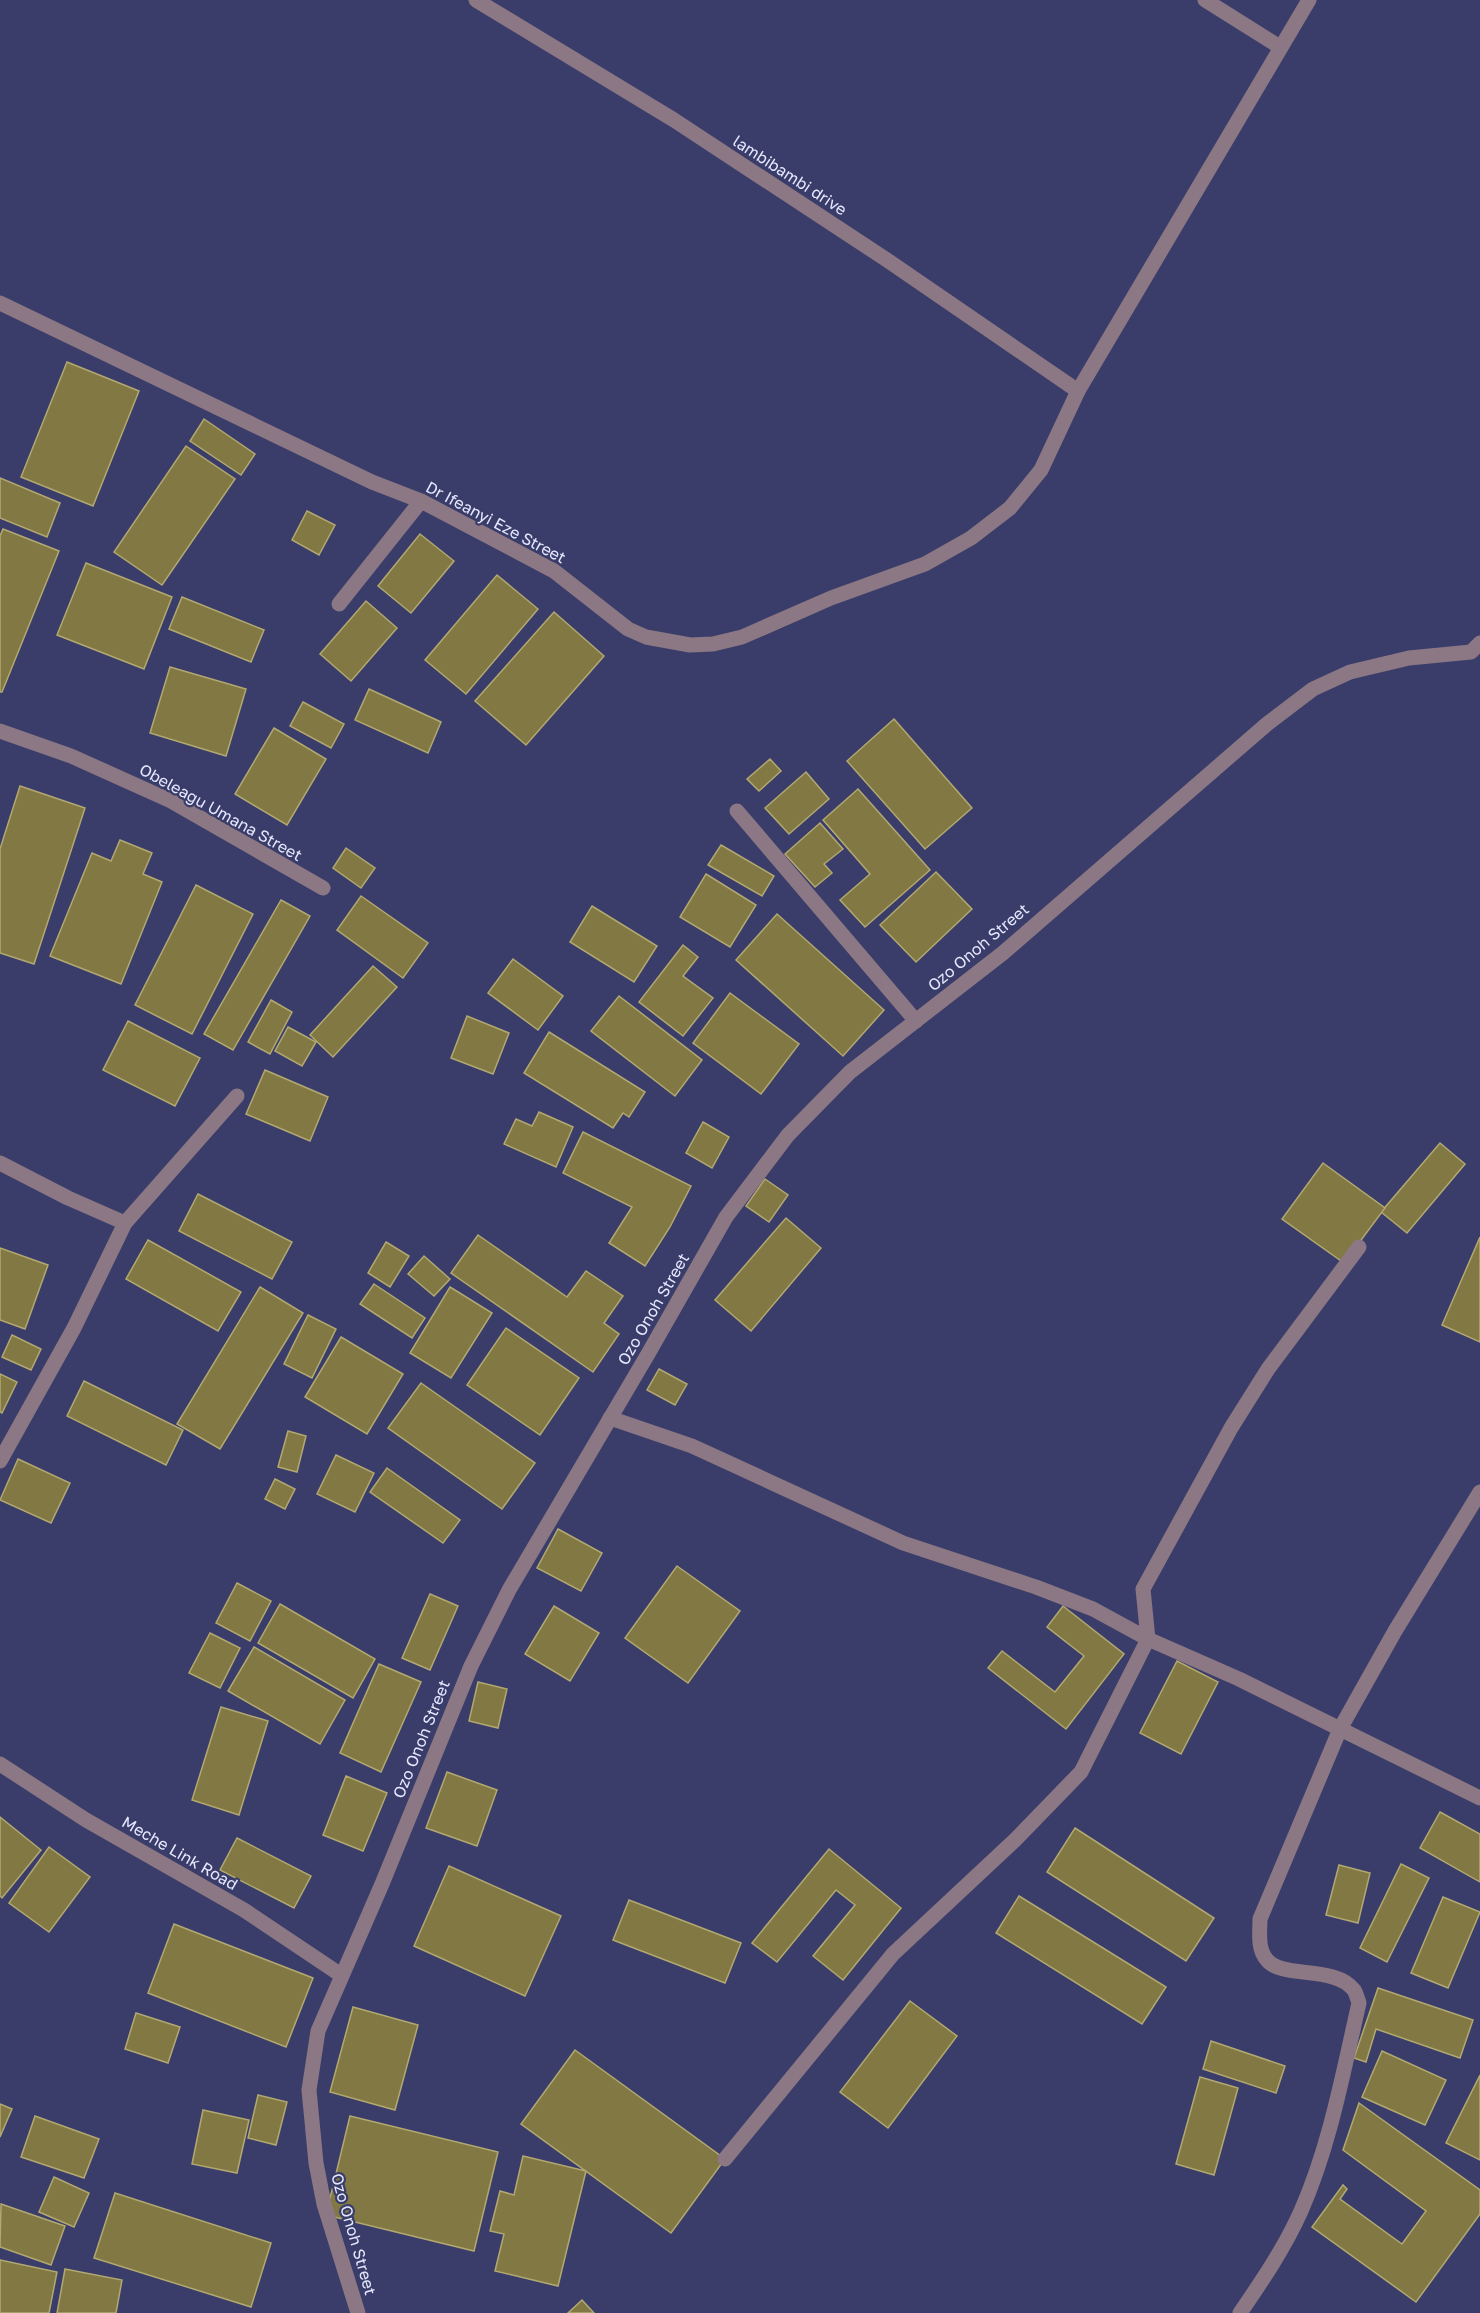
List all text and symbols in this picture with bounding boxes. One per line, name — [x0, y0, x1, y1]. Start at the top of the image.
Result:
street label: lambibambi drive — [729, 131, 851, 219]
street label: Dr Ifeanyi Eze Street — [423, 477, 569, 567]
street label: Obeleagu Umana Street — [136, 759, 306, 865]
street label: Ozo Onoh Street — [923, 899, 1033, 995]
street label: Ozo Onoh Street — [613, 1249, 693, 1369]
street label: Ozo Onoh Street — [388, 1677, 454, 1801]
street label: Meche Link Road — [119, 1812, 241, 1894]
street label: Ozo Onoh Street — [327, 2171, 381, 2297]

